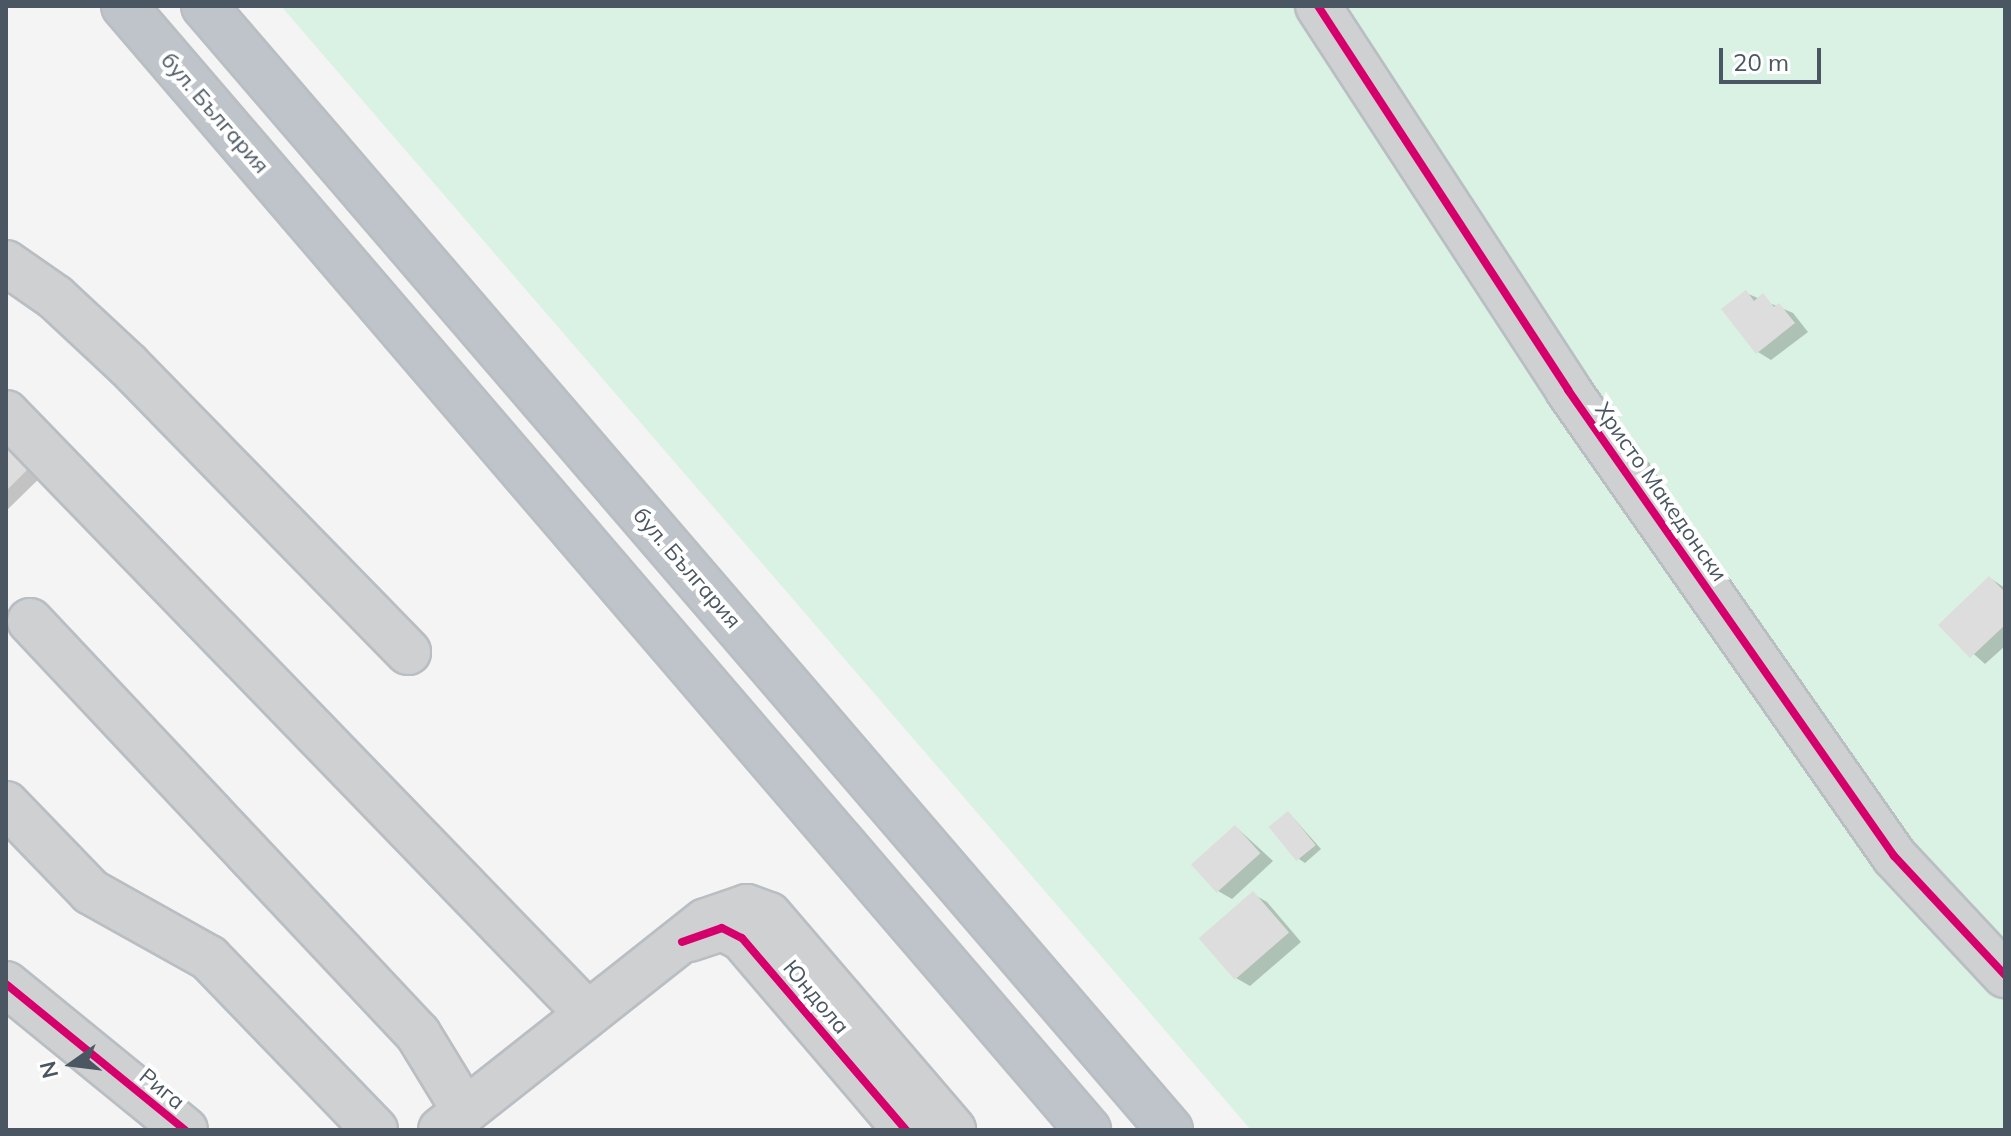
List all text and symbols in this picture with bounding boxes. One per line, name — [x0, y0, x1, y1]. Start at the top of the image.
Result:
scale bar — [1723, 32, 1825, 82]
street label: бул. България — [155, 47, 275, 179]
text: 20 m — [1733, 47, 1789, 77]
street label: Христо Македонски — [1589, 398, 1733, 586]
street label: бул. България — [627, 502, 747, 634]
street label: Юндола — [777, 955, 855, 1039]
north arrow — [32, 1024, 112, 1104]
text: N — [33, 1058, 64, 1081]
street label: Рига — [134, 1063, 190, 1115]

